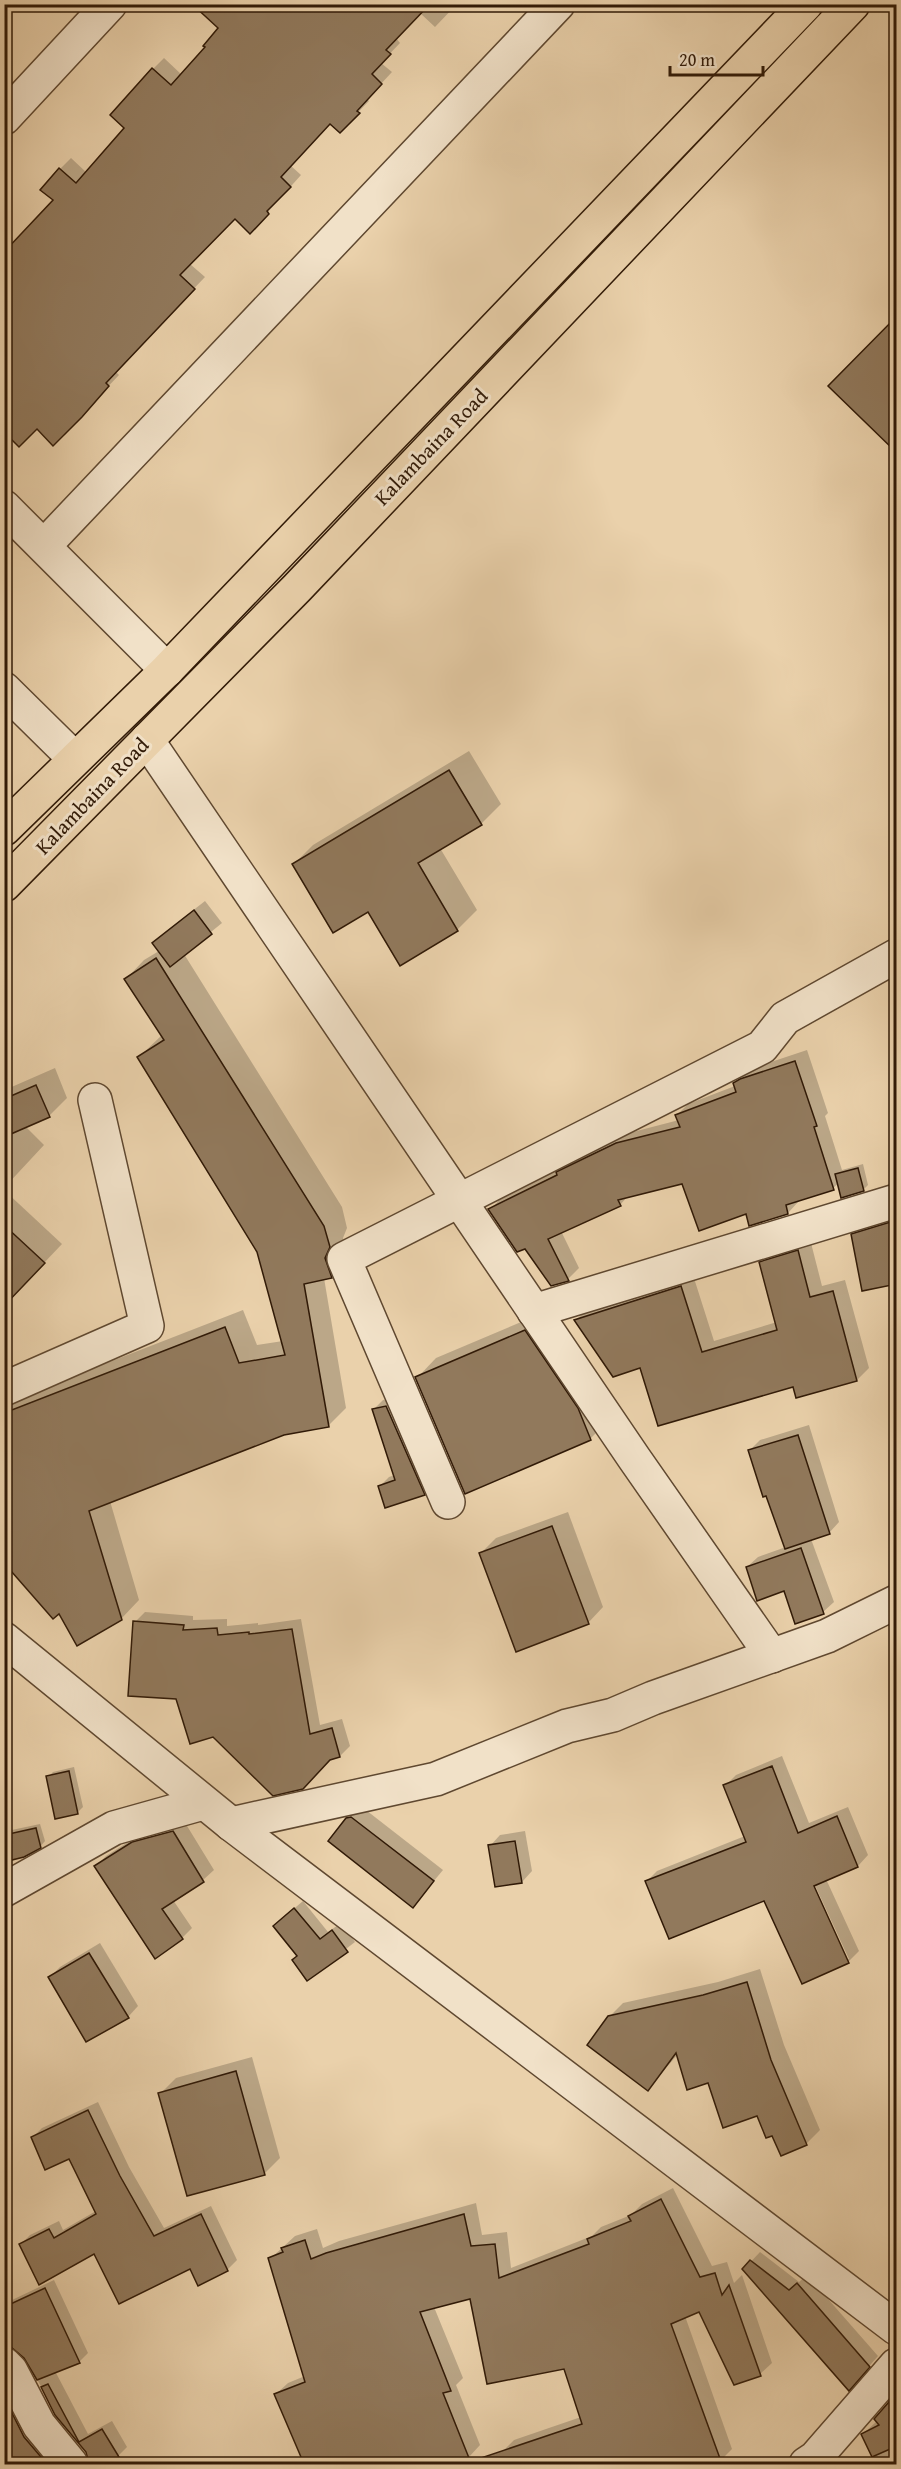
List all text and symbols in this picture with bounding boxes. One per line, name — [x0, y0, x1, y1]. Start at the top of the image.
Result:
scale bar — [670, 39, 763, 77]
text: 20 m — [679, 46, 715, 73]
street label: Kalambaina Road — [367, 381, 495, 512]
street label: Kalambaina Road — [28, 730, 156, 861]

